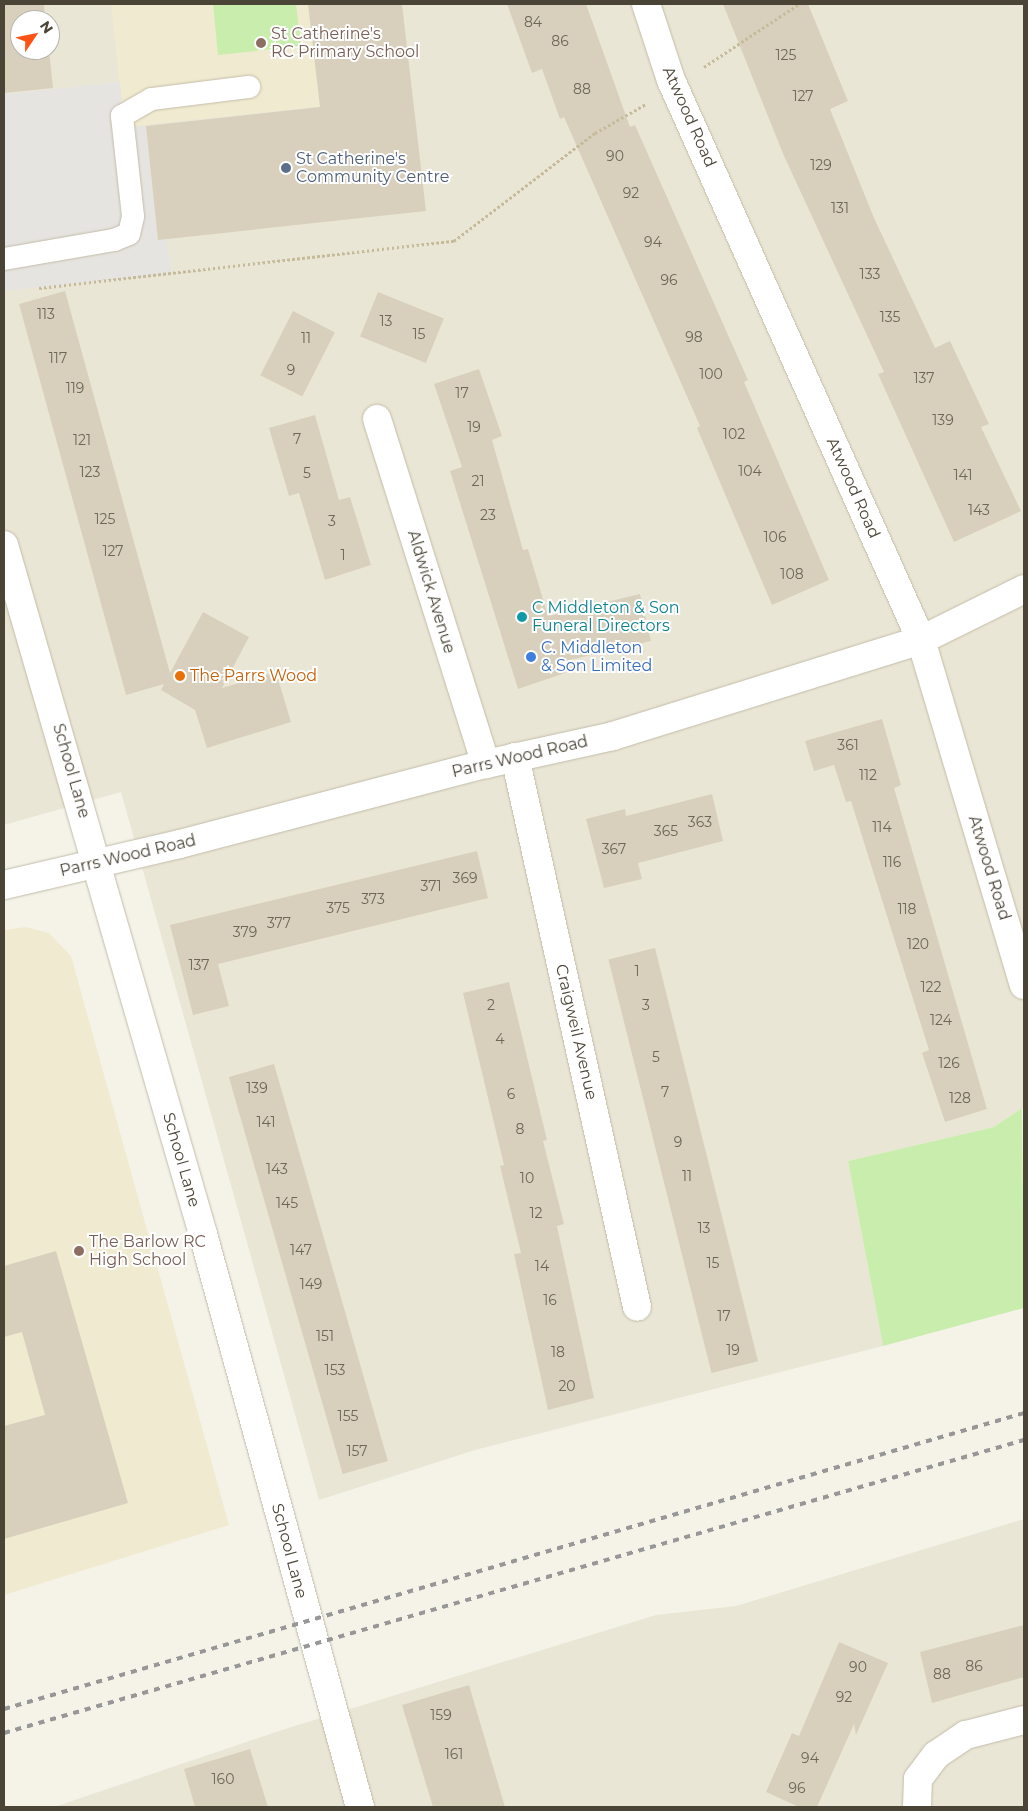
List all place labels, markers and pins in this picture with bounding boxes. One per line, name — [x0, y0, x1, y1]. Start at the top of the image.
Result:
place label: St Catherine's RC Primary School — [271, 24, 419, 62]
marker: St Catherine's RC Primary School — [255, 37, 267, 49]
place label: St Catherine's Community Centre — [296, 149, 449, 187]
marker: St Catherine's Community Centre — [280, 162, 292, 174]
place label: C Middleton & Son Funeral Directors — [532, 598, 680, 636]
marker: C Middleton & Son Funeral Directors — [516, 611, 528, 623]
place label: C. Middleton & Son Limited — [541, 638, 652, 676]
marker: C. Middleton & Son Limited — [525, 651, 537, 663]
place label: The Parrs Wood — [190, 666, 317, 686]
marker: The Parrs Wood — [174, 670, 186, 682]
place label: The Barlow RC High School — [89, 1232, 206, 1270]
marker: The Barlow RC High School — [73, 1245, 85, 1257]

